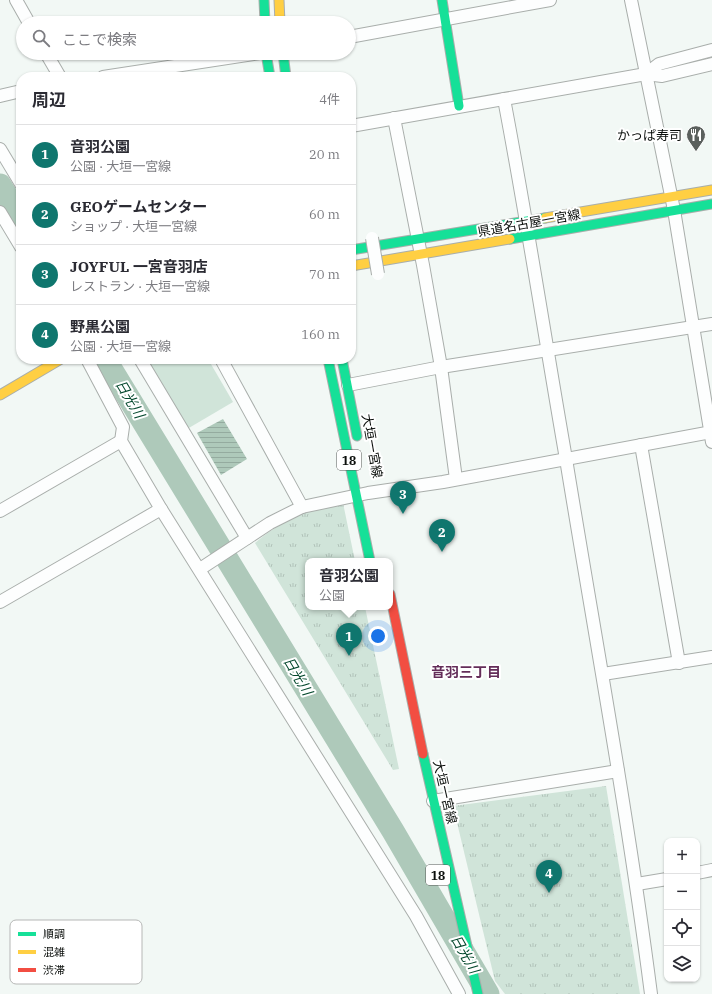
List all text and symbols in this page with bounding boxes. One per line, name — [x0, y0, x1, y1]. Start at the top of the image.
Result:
search box — [16, 16, 356, 60]
icon: search — [30, 27, 52, 49]
text: ここで検索 — [62, 30, 137, 49]
text: 周辺 — [32, 89, 66, 111]
text: 4件 — [319, 91, 340, 108]
restaurant icon: かっぱ寿司 — [685, 124, 707, 152]
place label: かっぱ寿司 — [617, 127, 682, 144]
text: 音羽公園 — [70, 137, 130, 156]
text: 1 — [41, 146, 49, 163]
text: 20 m — [309, 146, 340, 163]
text: 公園 · 大垣一宮線 — [70, 158, 171, 175]
text: GEOゲームセンター — [70, 197, 207, 216]
text: 2 — [41, 206, 49, 223]
text: 60 m — [309, 206, 340, 223]
street label: 県道名古屋一宮線 — [476, 206, 582, 240]
text: ショップ · 大垣一宮線 — [70, 218, 197, 235]
text: JOYFUL 一宮音羽店 — [70, 257, 208, 276]
text: 3 — [41, 266, 49, 283]
text: 70 m — [309, 266, 340, 283]
text: レストラン · 大垣一宮線 — [70, 278, 210, 295]
text: 野黒公園 — [70, 317, 130, 336]
text: 4 — [41, 326, 49, 343]
text: 160 m — [301, 326, 340, 343]
text: 公園 · 大垣一宮線 — [70, 338, 171, 355]
water label: 日光川 — [111, 376, 150, 423]
street label: 大垣一宮線 — [358, 413, 386, 479]
road number: 18 — [337, 450, 361, 470]
pin: 3 — [390, 481, 416, 514]
pin: 2 — [429, 519, 455, 552]
popup — [305, 558, 393, 610]
text: 音羽公園 — [319, 566, 379, 585]
text: 公園 — [319, 587, 345, 604]
pin: 1 — [336, 623, 362, 656]
your location — [368, 626, 388, 646]
water label: 日光川 — [279, 653, 318, 700]
district label: 音羽三丁目 — [431, 663, 501, 681]
street label: 大垣一宮線 — [429, 758, 461, 826]
map controls — [664, 838, 700, 982]
button: + — [664, 838, 700, 874]
pin: 4 — [536, 860, 562, 893]
road number: 18 — [426, 865, 450, 885]
button: − — [664, 874, 700, 910]
button: locate — [664, 910, 700, 946]
legend — [10, 920, 142, 984]
text: 順調 — [43, 927, 65, 941]
water label: 日光川 — [447, 931, 484, 978]
text: 混雑 — [43, 945, 65, 959]
button: layers — [664, 946, 700, 982]
text: 渋滞 — [43, 963, 65, 977]

